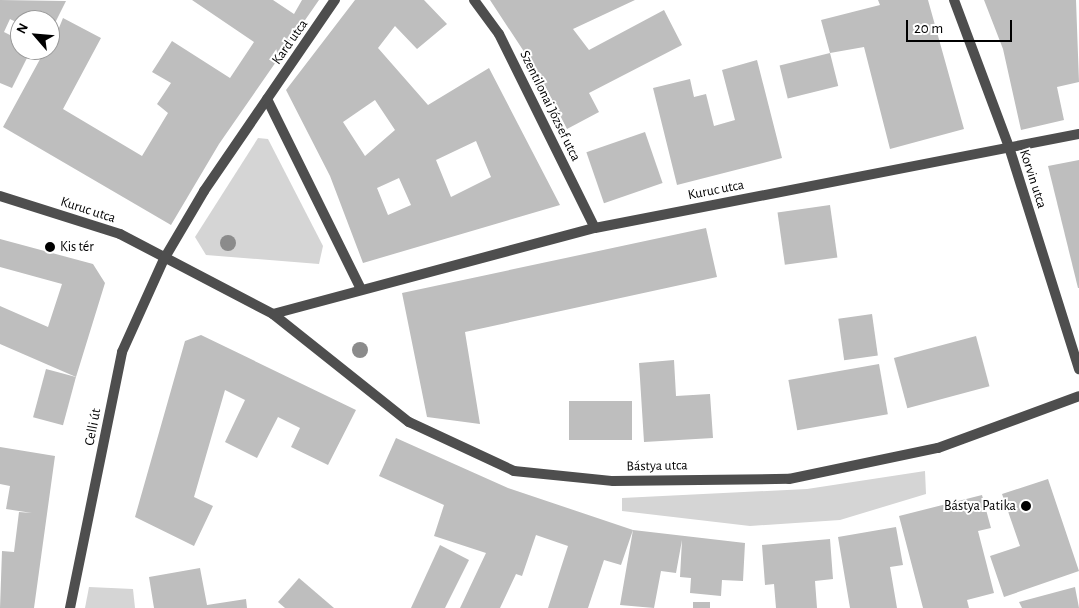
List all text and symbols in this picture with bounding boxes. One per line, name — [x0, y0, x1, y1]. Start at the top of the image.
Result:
north arrow — [10, 10, 60, 60]
scale bar — [909, 10, 1015, 42]
street label: Kard utca — [268, 16, 312, 68]
text: N — [14, 21, 31, 36]
text: 20 m — [914, 21, 943, 36]
street label: Szentilonai József utca — [516, 48, 584, 164]
street label: Korvin utca — [1016, 148, 1050, 210]
street label: Kuruc utca — [686, 176, 746, 204]
street label: Kuruc utca — [58, 193, 118, 227]
place label: Kis tér — [60, 239, 94, 255]
marker: Kis tér — [44, 241, 56, 253]
street label: Celli út — [81, 407, 105, 447]
street label: Bástya utca — [626, 457, 688, 475]
place label: Bástya Patika — [944, 498, 1016, 514]
marker: Bástya Patika — [1020, 500, 1032, 512]

